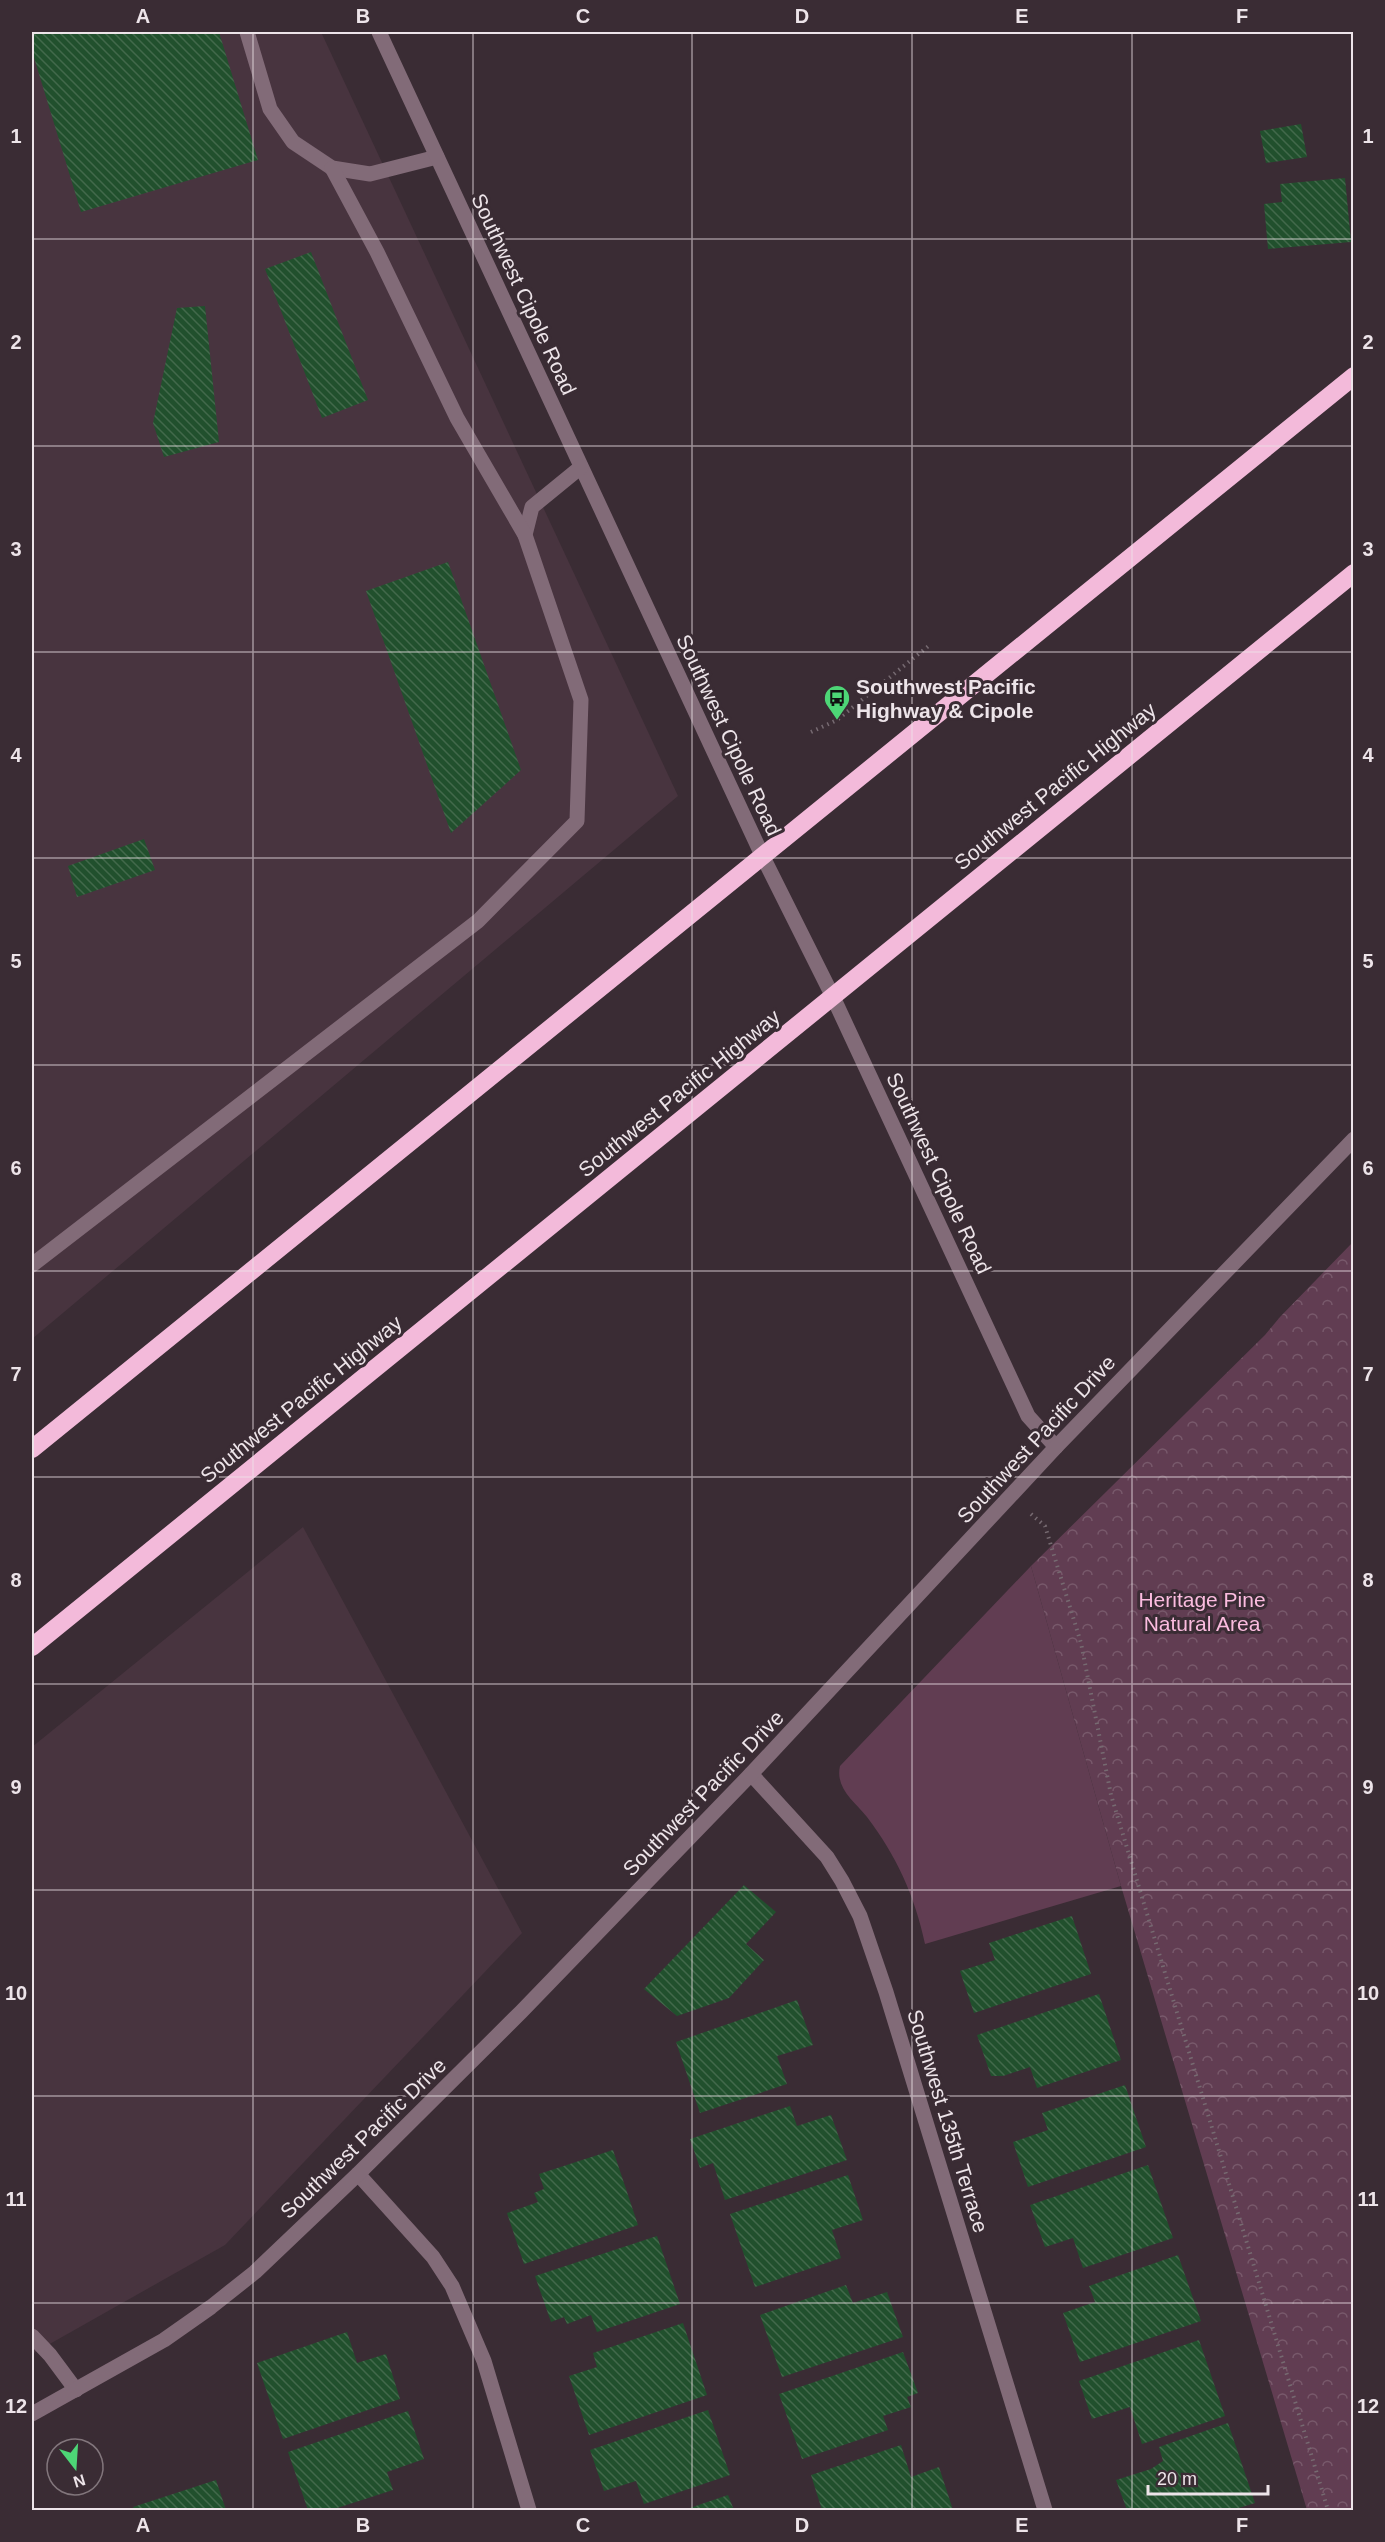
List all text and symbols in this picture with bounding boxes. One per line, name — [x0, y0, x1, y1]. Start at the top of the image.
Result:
text: A — [136, 5, 150, 27]
text: B — [356, 5, 370, 27]
text: C — [576, 5, 590, 27]
text: D — [795, 5, 809, 27]
text: E — [1015, 5, 1029, 27]
text: F — [1236, 5, 1248, 27]
text: 1 — [10, 125, 22, 147]
text: 1 — [1362, 125, 1374, 147]
street label: Southwest Cipole Road — [467, 190, 581, 398]
text: 2 — [10, 331, 22, 353]
text: 2 — [1362, 331, 1374, 353]
text: 3 — [10, 538, 22, 560]
text: 3 — [1362, 538, 1374, 560]
street label: Southwest Cipole Road — [672, 631, 786, 839]
place label: Southwest Pacific Highway & Cipole — [856, 675, 1036, 722]
bus stop icon: Southwest Pacific Highway & Cipole — [822, 683, 852, 721]
street label: Southwest Pacific Highway — [950, 697, 1161, 874]
text: 4 — [10, 744, 22, 766]
text: 4 — [1362, 744, 1374, 766]
text: 5 — [10, 950, 22, 972]
text: 5 — [1362, 950, 1374, 972]
street label: Southwest Pacific Highway — [574, 1004, 785, 1181]
street label: Southwest Cipole Road — [882, 1069, 996, 1277]
text: 6 — [10, 1157, 22, 1179]
text: 6 — [1362, 1157, 1374, 1179]
street label: Southwest Pacific Highway — [196, 1310, 407, 1487]
street label: Southwest Pacific Drive — [952, 1350, 1120, 1528]
text: 7 — [10, 1363, 22, 1385]
text: 7 — [1362, 1363, 1374, 1385]
text: 8 — [10, 1569, 22, 1591]
text: 8 — [1362, 1569, 1374, 1591]
park label: Heritage Pine Natural Area — [1138, 1588, 1266, 1635]
street label: Southwest Pacific Drive — [618, 1706, 788, 1880]
text: 9 — [10, 1776, 22, 1798]
text: 9 — [1362, 1776, 1374, 1798]
text: 10 — [5, 1982, 27, 2004]
text: 10 — [1357, 1982, 1379, 2004]
street label: Southwest 135th Terrace — [903, 2007, 993, 2235]
street label: Southwest Pacific Drive — [276, 2053, 450, 2223]
text: 11 — [5, 2188, 27, 2210]
text: 11 — [1357, 2188, 1379, 2210]
text: 12 — [5, 2395, 27, 2417]
text: 12 — [1357, 2395, 1379, 2417]
north arrow — [45, 2437, 105, 2497]
scale bar — [1148, 2458, 1268, 2496]
text: 20 m — [1157, 2469, 1197, 2489]
text: N — [71, 2471, 87, 2491]
text: A — [136, 2514, 150, 2536]
text: B — [356, 2514, 370, 2536]
text: C — [576, 2514, 590, 2536]
text: D — [795, 2514, 809, 2536]
text: E — [1015, 2514, 1029, 2536]
text: F — [1236, 2514, 1248, 2536]

